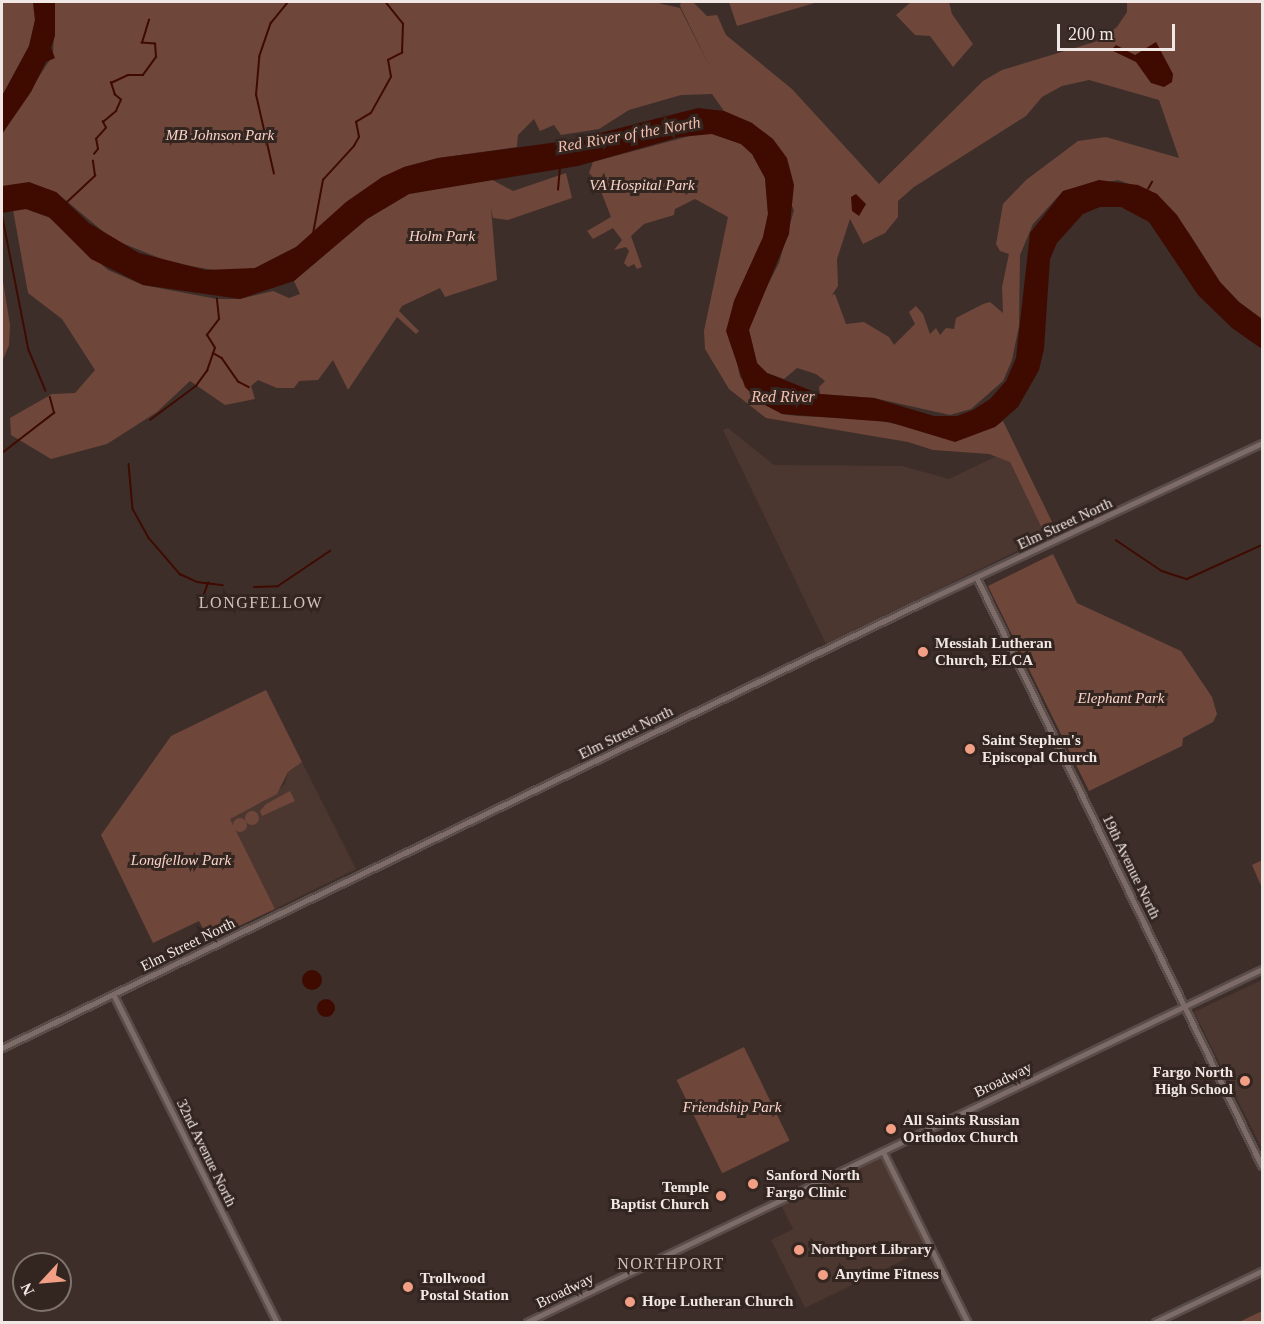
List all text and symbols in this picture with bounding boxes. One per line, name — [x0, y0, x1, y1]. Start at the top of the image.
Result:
scale bar — [1060, 12, 1178, 50]
text: 200 m — [1068, 24, 1114, 44]
water label: Red River of the North — [556, 113, 702, 157]
park label: MB Johnson Park — [166, 127, 274, 145]
park label: VA Hospital Park — [589, 177, 695, 195]
park label: Holm Park — [409, 228, 475, 246]
water label: Red River — [751, 387, 815, 407]
street label: Elm Street North — [1015, 494, 1115, 554]
district label: LONGFELLOW — [199, 593, 323, 613]
place label: Messiah Lutheran Church, ELCA — [935, 634, 1052, 669]
marker: Messiah Lutheran Church, ELCA — [916, 645, 930, 659]
park label: Elephant Park — [1077, 690, 1165, 708]
street label: Elm Street North — [576, 702, 676, 764]
place label: Saint Stephen's Episcopal Church — [982, 731, 1097, 766]
marker: Saint Stephen's Episcopal Church — [963, 742, 977, 756]
street label: 19th Avenue North — [1098, 812, 1164, 922]
park label: Longfellow Park — [131, 852, 231, 870]
street label: Elm Street North — [138, 914, 238, 976]
street label: Broadway — [971, 1058, 1035, 1102]
place label: Fargo North High School — [1153, 1063, 1233, 1098]
marker: Fargo North High School — [1238, 1074, 1252, 1088]
street label: 32nd Avenue North — [172, 1096, 240, 1210]
park label: Friendship Park — [683, 1099, 781, 1117]
place label: All Saints Russian Orthodox Church — [903, 1111, 1020, 1146]
marker: All Saints Russian Orthodox Church — [884, 1122, 898, 1136]
place label: Sanford North Fargo Clinic — [766, 1166, 860, 1201]
marker: Sanford North Fargo Clinic — [744, 1175, 762, 1193]
place label: Temple Baptist Church — [611, 1178, 709, 1213]
marker: Temple Baptist Church — [714, 1189, 728, 1203]
place label: Northport Library — [811, 1241, 931, 1259]
marker: Northport Library — [792, 1243, 806, 1257]
north arrow — [12, 1252, 72, 1312]
district label: NORTHPORT — [617, 1254, 725, 1274]
place label: Anytime Fitness — [835, 1266, 939, 1284]
marker: Anytime Fitness — [816, 1268, 830, 1282]
place label: Trollwood Postal Station — [420, 1269, 509, 1304]
street label: Broadway — [533, 1269, 597, 1313]
text: N — [17, 1280, 37, 1298]
marker: Trollwood Postal Station — [401, 1280, 415, 1294]
place label: Hope Lutheran Church — [642, 1293, 793, 1311]
marker: Hope Lutheran Church — [623, 1295, 637, 1309]

